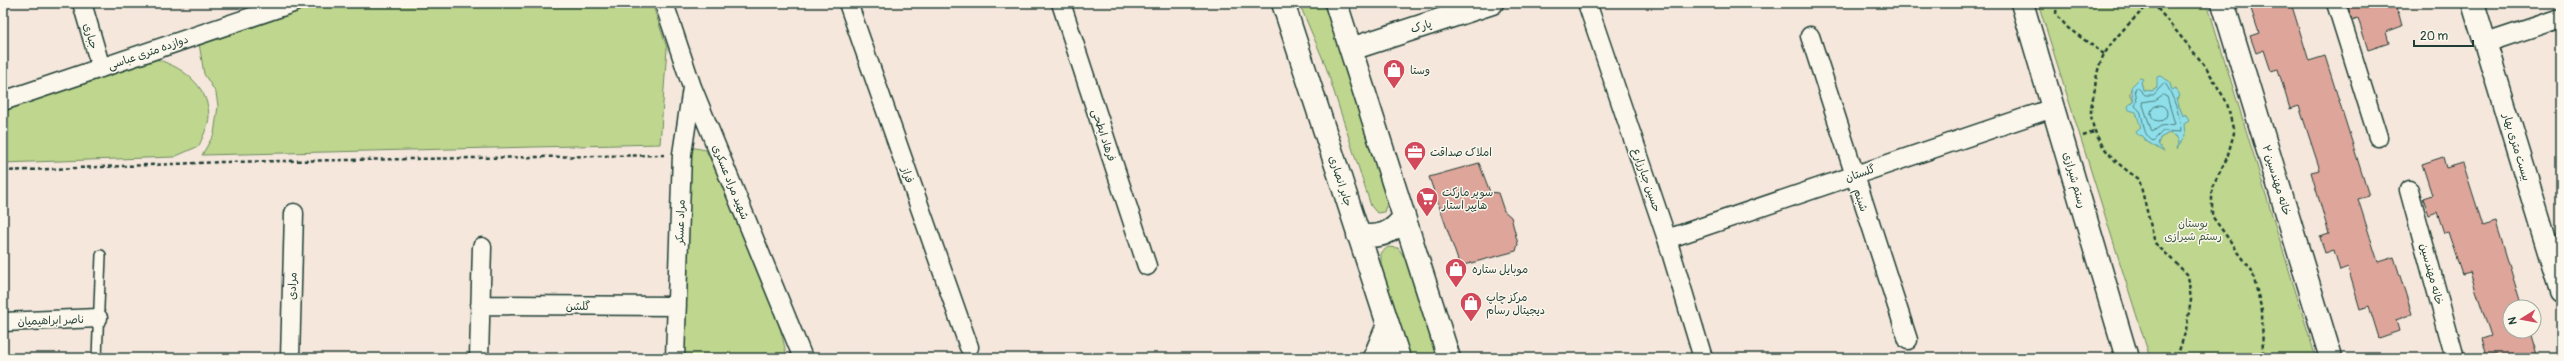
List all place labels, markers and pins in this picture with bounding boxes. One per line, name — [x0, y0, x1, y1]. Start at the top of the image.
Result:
shop icon: وستا — [1381, 57, 1407, 90]
place label: وستا — [1410, 64, 1430, 77]
office icon: املاک صداقت — [1402, 139, 1428, 172]
place label: املاک صداقت — [1430, 146, 1492, 159]
supermarket icon: سوپر مارکت هایپر استار — [1414, 185, 1440, 218]
place label: سوپر مارکت هایپر استار — [1441, 186, 1493, 212]
shop icon: موبایل ستاره — [1443, 256, 1469, 289]
place label: موبایل ستاره — [1472, 263, 1528, 277]
shop icon: مرکز چاپ دیجیتال رسام — [1458, 290, 1484, 323]
place label: مرکز چاپ دیجیتال رسام — [1486, 291, 1545, 319]

